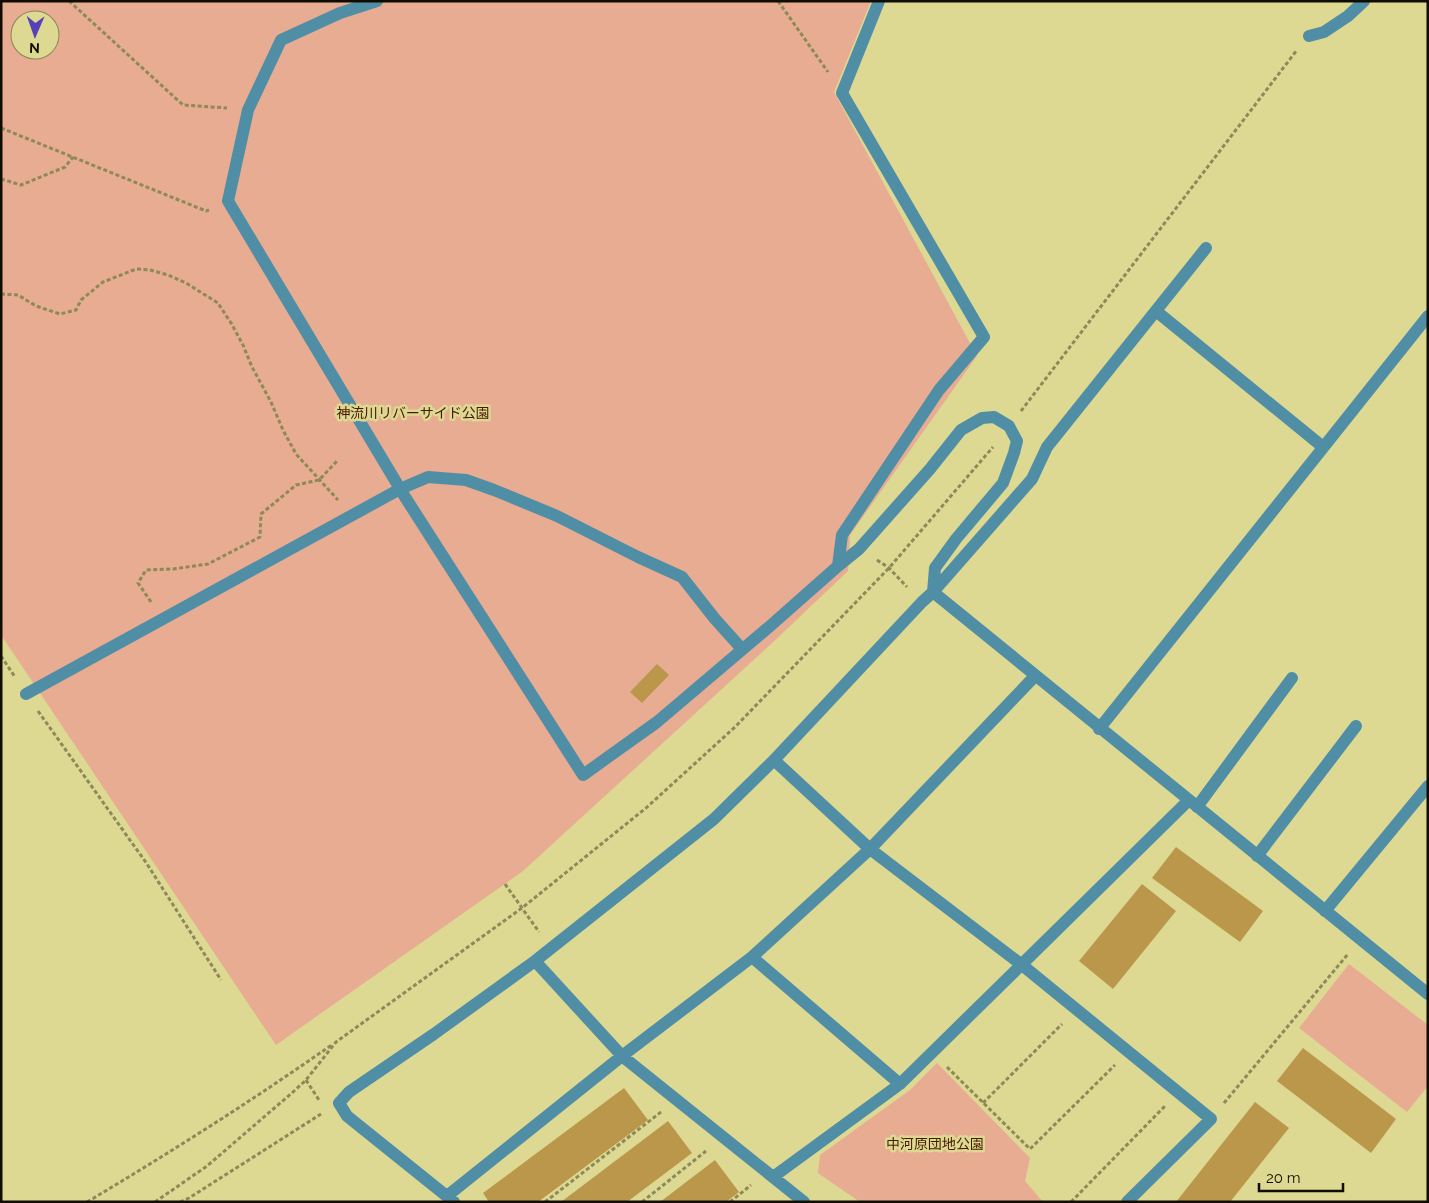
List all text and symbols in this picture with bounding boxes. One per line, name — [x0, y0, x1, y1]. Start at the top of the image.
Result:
north arrow — [10, 10, 60, 60]
text: N — [29, 40, 40, 56]
park label: 神流川リバーサイド公園 — [336, 405, 490, 421]
park label: 中河原団地公園 — [886, 1136, 984, 1152]
scale bar — [1259, 1160, 1343, 1192]
text: 20 m — [1266, 1169, 1301, 1187]

